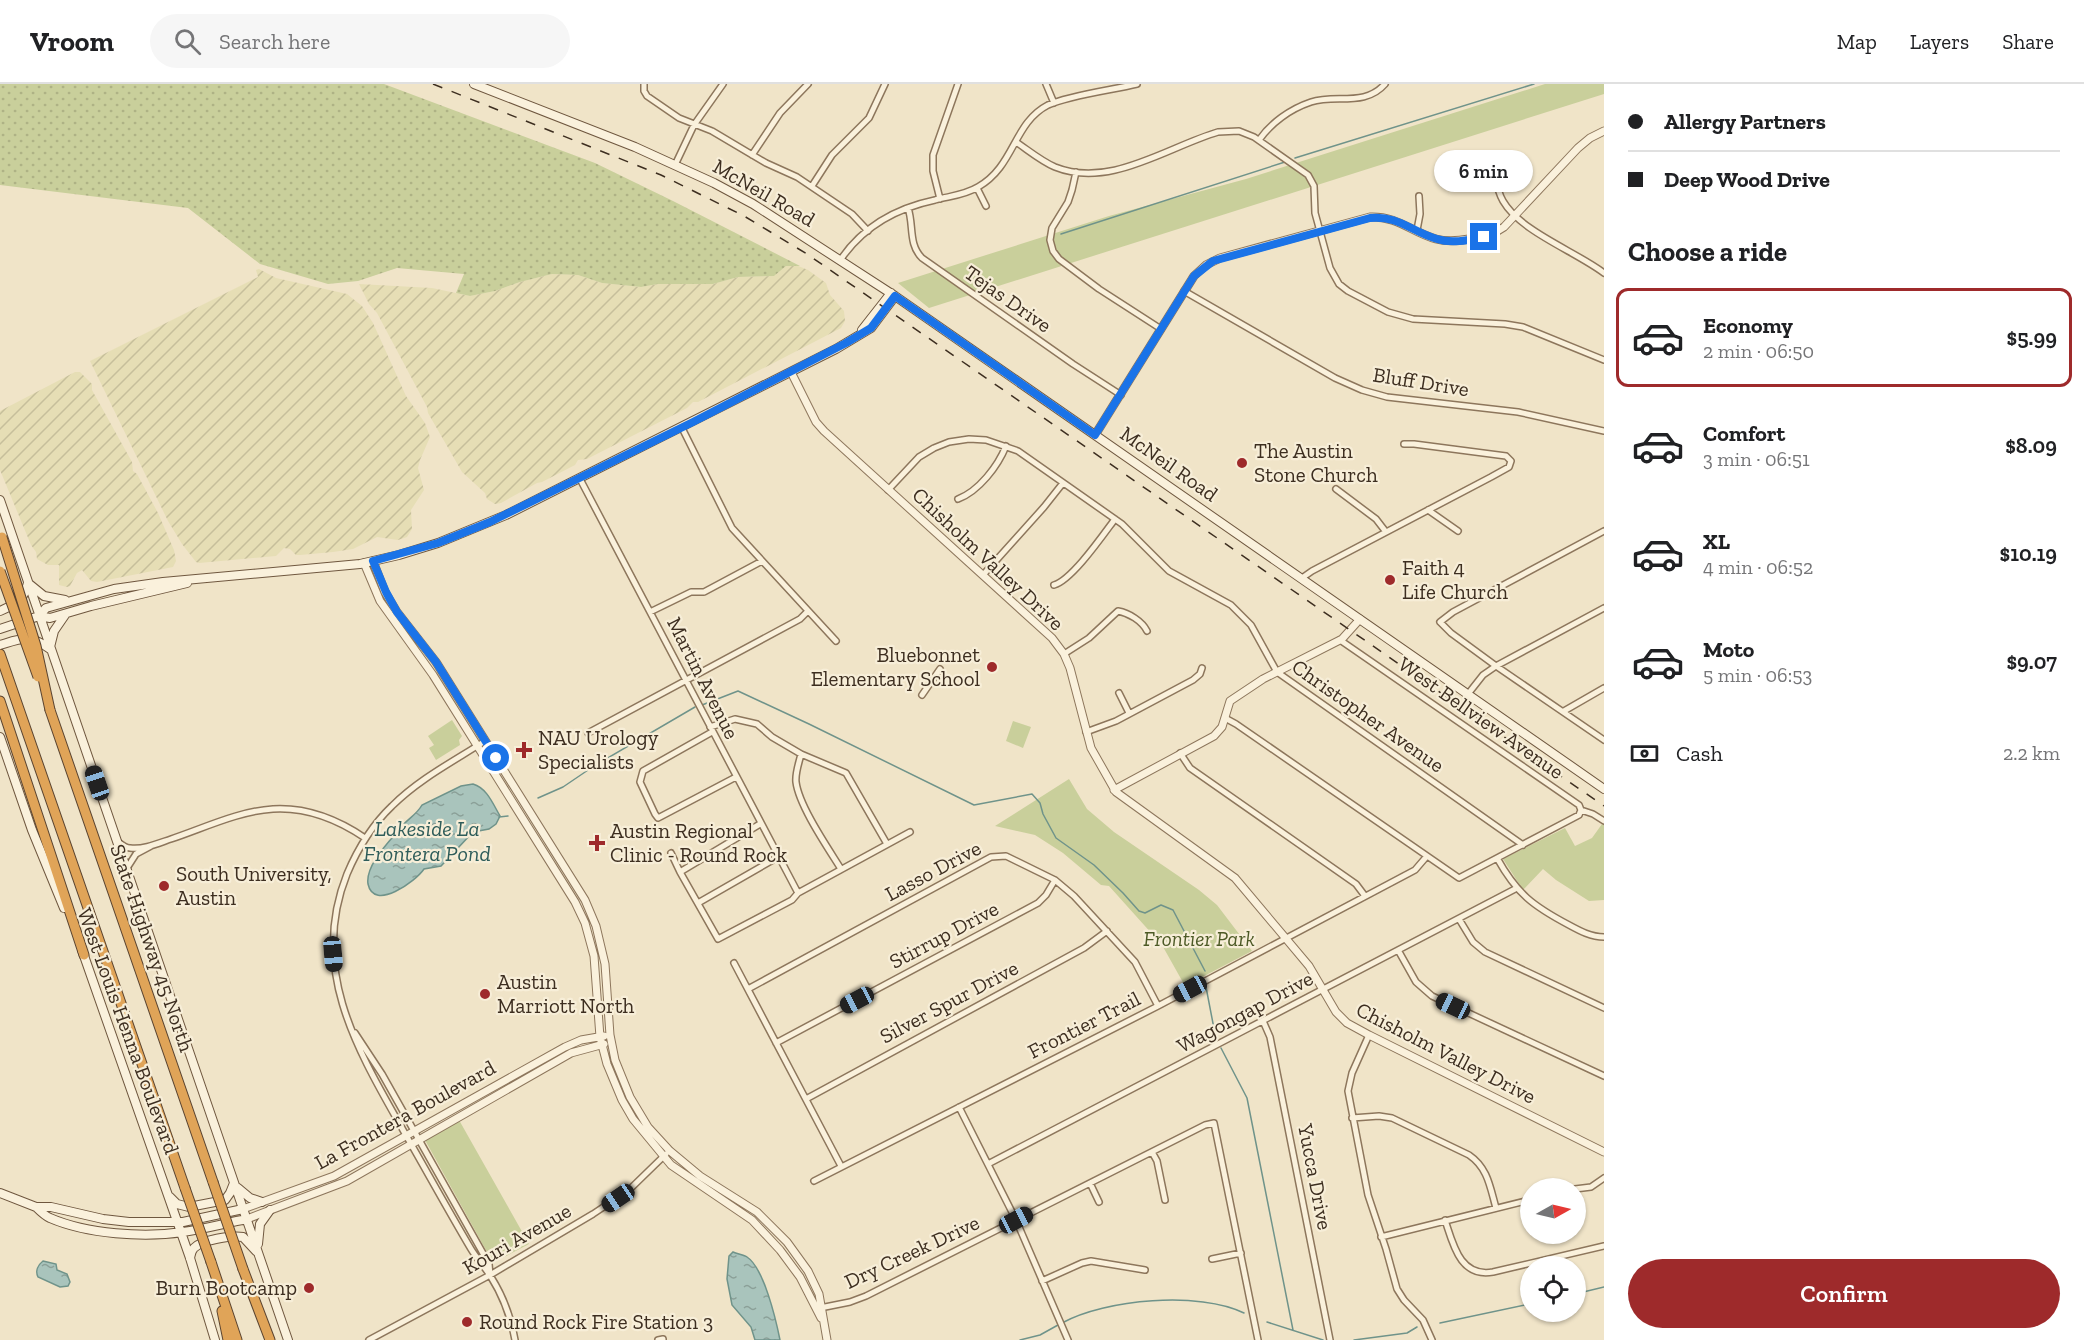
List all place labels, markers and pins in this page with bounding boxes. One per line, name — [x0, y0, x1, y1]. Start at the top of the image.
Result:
place label: The Austin Stone Church — [1254, 438, 1378, 487]
marker: The Austin Stone Church — [1235, 456, 1249, 470]
place label: Faith 4 Life Church — [1402, 555, 1508, 604]
marker: Faith 4 Life Church — [1383, 573, 1397, 587]
place label: Bluebonnet Elementary School — [811, 642, 980, 691]
marker: Bluebonnet Elementary School — [985, 660, 999, 674]
place label: NAU Urology Specialists — [538, 725, 659, 774]
marker: NAU Urology Specialists — [515, 741, 533, 759]
place label: Austin Regional Clinic - Round Rock — [610, 818, 787, 867]
marker: Austin Regional Clinic - Round Rock — [588, 834, 606, 852]
place label: South University, Austin — [176, 861, 332, 910]
marker: South University, Austin — [157, 879, 171, 893]
place label: Austin Marriott North — [497, 969, 635, 1018]
marker: Austin Marriott North — [478, 987, 492, 1001]
place label: Burn Bootcamp — [155, 1275, 297, 1300]
marker: Burn Bootcamp — [302, 1281, 316, 1295]
place label: Round Rock Fire Station 3 — [479, 1309, 713, 1334]
marker: Round Rock Fire Station 3 — [460, 1315, 474, 1329]

